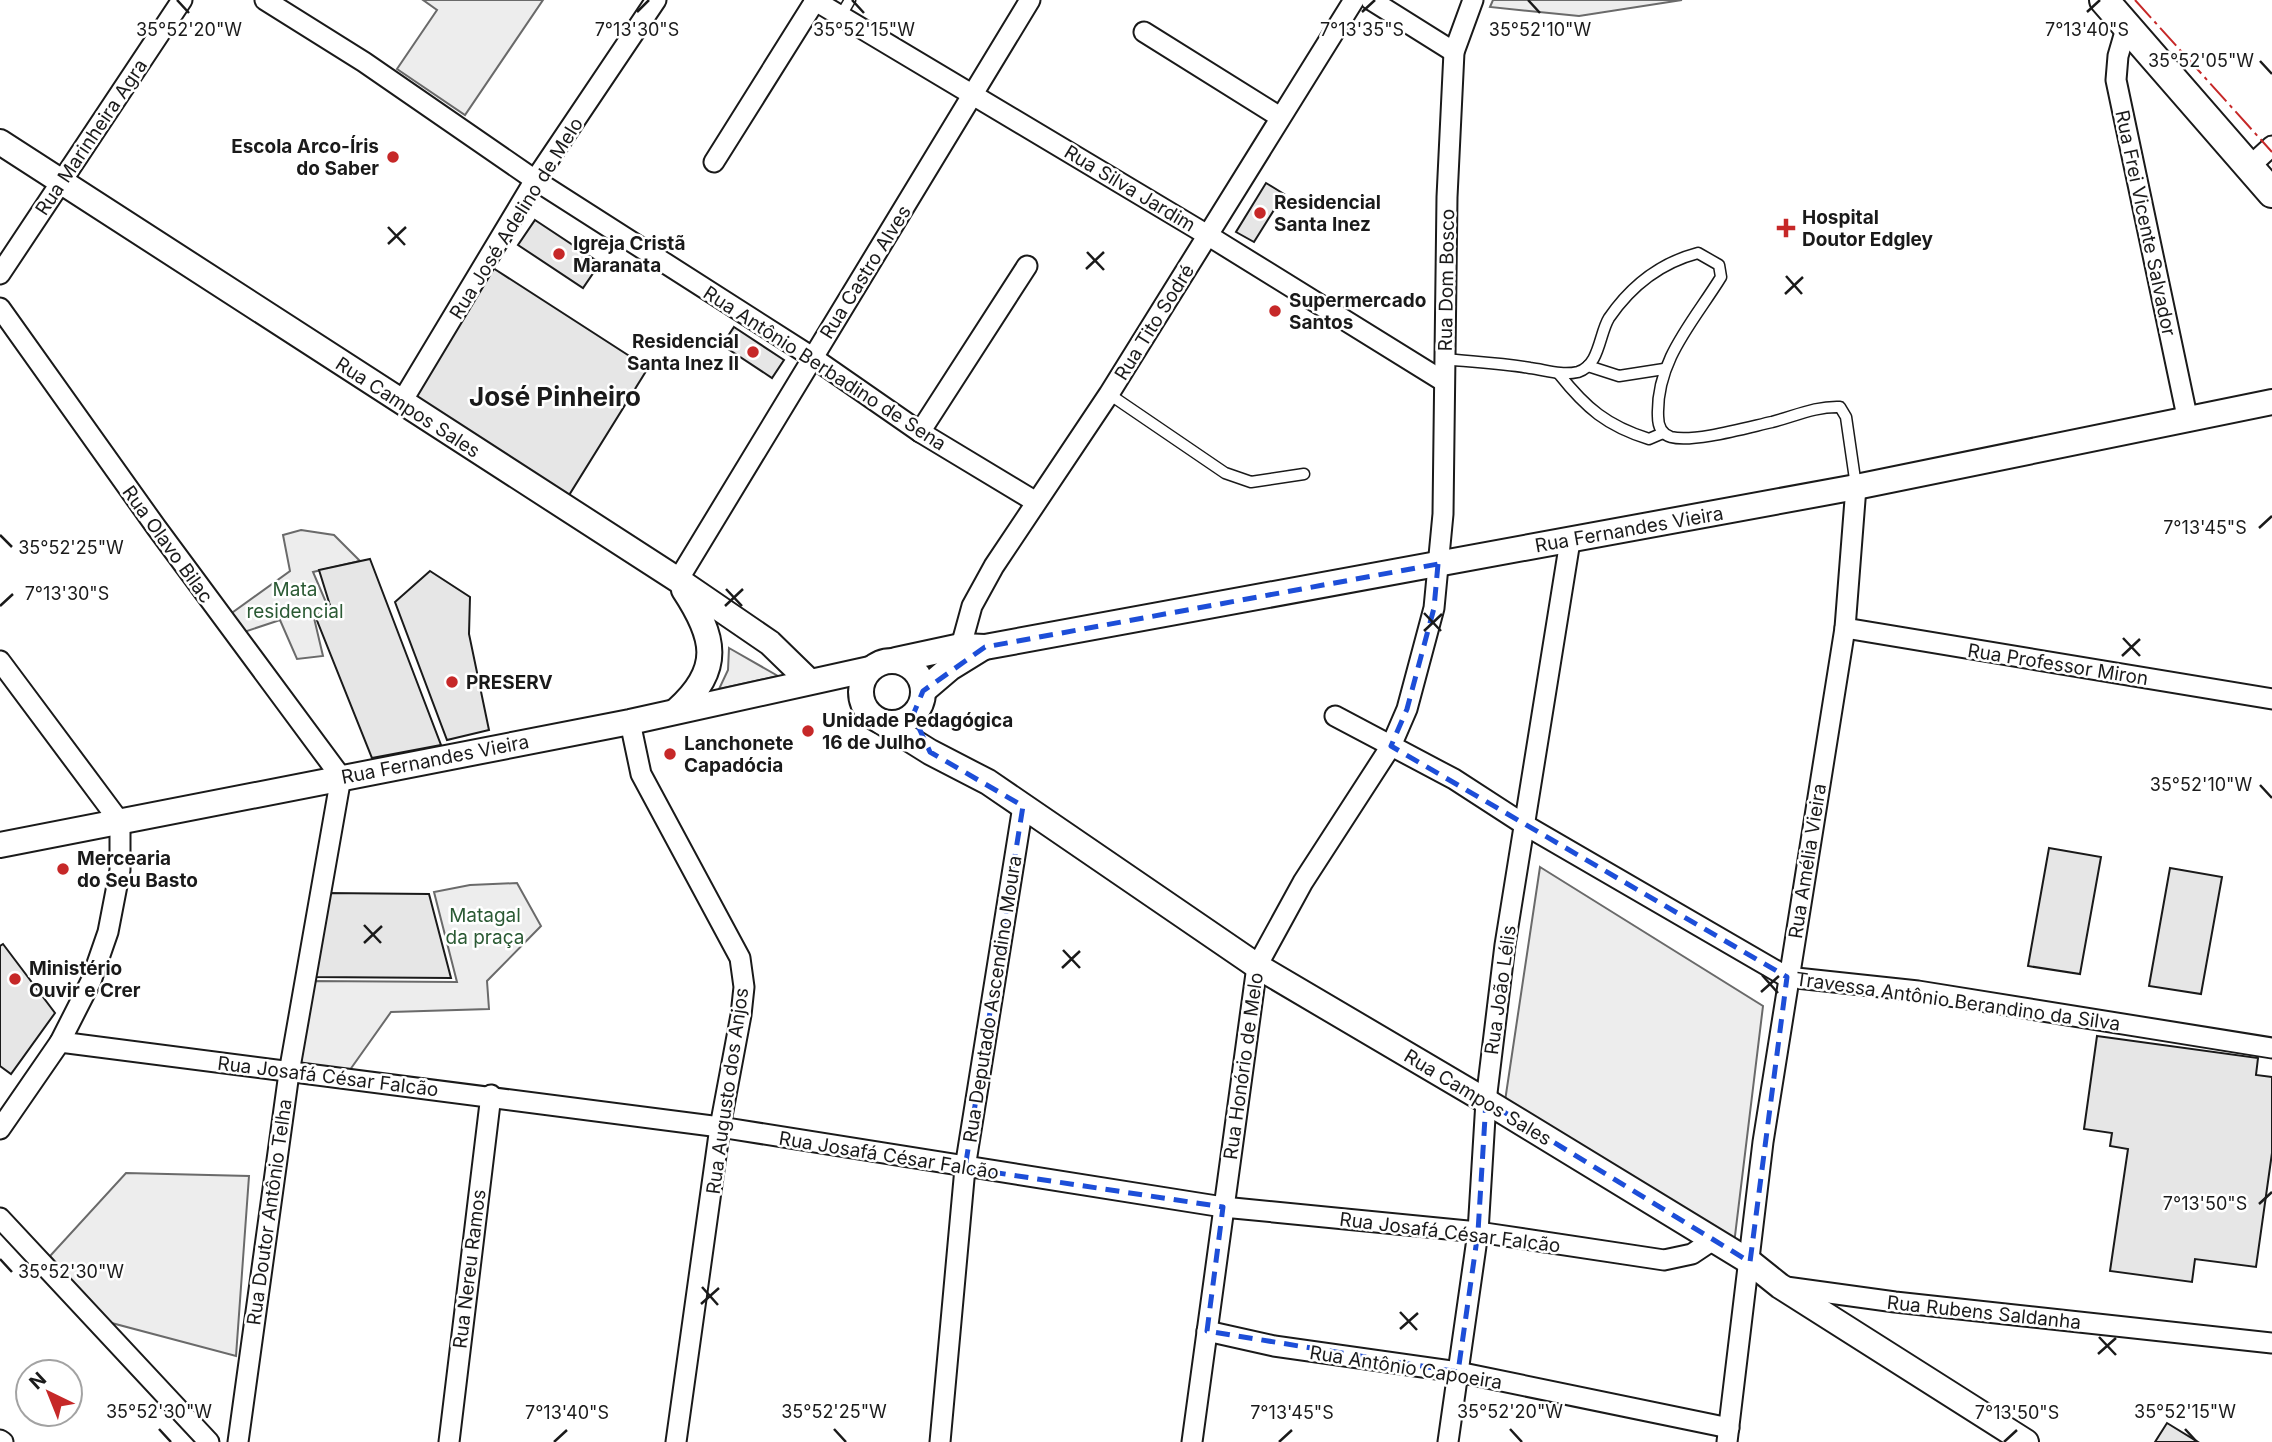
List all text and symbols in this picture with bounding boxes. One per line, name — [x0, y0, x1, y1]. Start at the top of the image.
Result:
text: 35°52'20"W — [136, 19, 242, 40]
text: 7°13'30"S — [595, 19, 679, 40]
text: 35°52'15"W — [813, 19, 915, 40]
text: 7°13'35"S — [1320, 19, 1404, 40]
text: 35°52'10"W — [1489, 19, 1591, 40]
text: 7°13'40"S — [2045, 19, 2129, 40]
text: 35°52'05"W — [2148, 50, 2254, 71]
street label: Rua Marinheira Agra — [31, 55, 152, 220]
street label: Rua Frei Vicente Salvador — [2110, 108, 2181, 338]
street label: Rua José Adelino de Melo — [445, 113, 588, 323]
place label: Escola Arco-Íris do Saber — [231, 135, 379, 180]
street label: Rua Silva Jardim — [1060, 140, 1199, 237]
marker: Escola Arco-Íris do Saber — [385, 149, 401, 165]
place label: Residencial Santa Inez — [1274, 191, 1381, 236]
street label: Rua Castro Alves — [815, 201, 916, 343]
marker: Residencial Santa Inez — [1252, 205, 1268, 221]
place label: Hospital Doutor Edgley — [1802, 206, 1934, 251]
street label: Rua Dom Bosco — [1434, 208, 1459, 352]
marker: Hospital Doutor Edgley — [1776, 218, 1796, 238]
place label: Igreja Cristã Maranata — [573, 232, 685, 277]
marker: Igreja Cristã Maranata — [551, 246, 567, 262]
street label: Rua Tito Sodré — [1110, 260, 1199, 384]
street label: Rua Antônio Berbadino de Sena — [699, 281, 950, 456]
place label: Supermercado Santos — [1289, 289, 1426, 334]
marker: Supermercado Santos — [1267, 303, 1283, 319]
place label: Residencial Santa Inez II — [627, 330, 739, 375]
marker: Residencial Santa Inez II — [745, 344, 761, 360]
street label: Rua Campos Sales — [331, 352, 484, 463]
district label: José Pinheiro — [469, 381, 641, 412]
street label: Rua Olavo Bilac — [117, 481, 218, 607]
street label: Rua Fernandes Vieira — [1533, 502, 1725, 557]
text: 7°13'45"S — [2163, 517, 2247, 538]
text: 35°52'25"W — [18, 537, 124, 558]
park label: Mata residencial — [246, 578, 344, 623]
text: 7°13'30"S — [25, 583, 109, 604]
street label: Rua Professor Miron — [1966, 639, 2150, 690]
place label: PRESERV — [466, 671, 553, 694]
marker: PRESERV — [444, 674, 460, 690]
place label: Unidade Pedagógica 16 de Julho — [822, 709, 1013, 754]
marker: Unidade Pedagógica 16 de Julho — [800, 723, 816, 739]
street label: Rua Fernandes Vieira — [339, 730, 531, 789]
place label: Lanchonete Capadócia — [684, 732, 794, 777]
marker: Lanchonete Capadócia — [662, 746, 678, 762]
text: 35°52'10"W — [2150, 774, 2252, 795]
street label: Rua Amélia Vieira — [1784, 782, 1831, 940]
place label: Mercearia do Seu Basto — [77, 847, 198, 892]
street label: Rua Deputado Ascendino Moura — [958, 854, 1027, 1144]
marker: Mercearia do Seu Basto — [55, 861, 71, 877]
park label: Matagal da praça — [446, 904, 524, 949]
street label: Rua João Lélis — [1480, 924, 1521, 1056]
place label: Ministério Ouvir e Crer — [29, 957, 141, 1002]
street label: Travessa Antônio Berandino da Silva — [1794, 967, 2122, 1036]
marker: Ministério Ouvir e Crer — [7, 971, 23, 987]
street label: Rua Honório de Melo — [1219, 971, 1268, 1161]
street label: Rua Augusto dos Anjos — [702, 986, 753, 1196]
street label: Rua Campos Sales — [1400, 1044, 1556, 1150]
street label: Rua Josafá César Falcão — [216, 1052, 440, 1101]
street label: Rua Doutor Antônio Telha — [242, 1097, 297, 1327]
street label: Rua Josafá César Falcão — [777, 1127, 1001, 1184]
street label: Rua Nereu Ramos — [448, 1188, 491, 1350]
text: 7°13'50"S — [2163, 1193, 2247, 1214]
street label: Rua Josafá César Falcão — [1338, 1208, 1562, 1257]
text: 35°52'30"W — [18, 1261, 124, 1282]
street label: Rua Rubens Saldanha — [1886, 1291, 2082, 1334]
street label: Rua Antônio Capoeira — [1308, 1341, 1504, 1394]
north arrow — [14, 1358, 84, 1428]
text: N — [25, 1368, 51, 1394]
text: 35°52'30"W — [106, 1401, 212, 1422]
text: 35°52'25"W — [781, 1401, 887, 1422]
text: 35°52'20"W — [1457, 1401, 1563, 1422]
text: 35°52'15"W — [2134, 1401, 2236, 1422]
text: 7°13'40"S — [525, 1402, 609, 1423]
text: 7°13'45"S — [1250, 1402, 1334, 1423]
text: 7°13'50"S — [1975, 1402, 2059, 1423]

